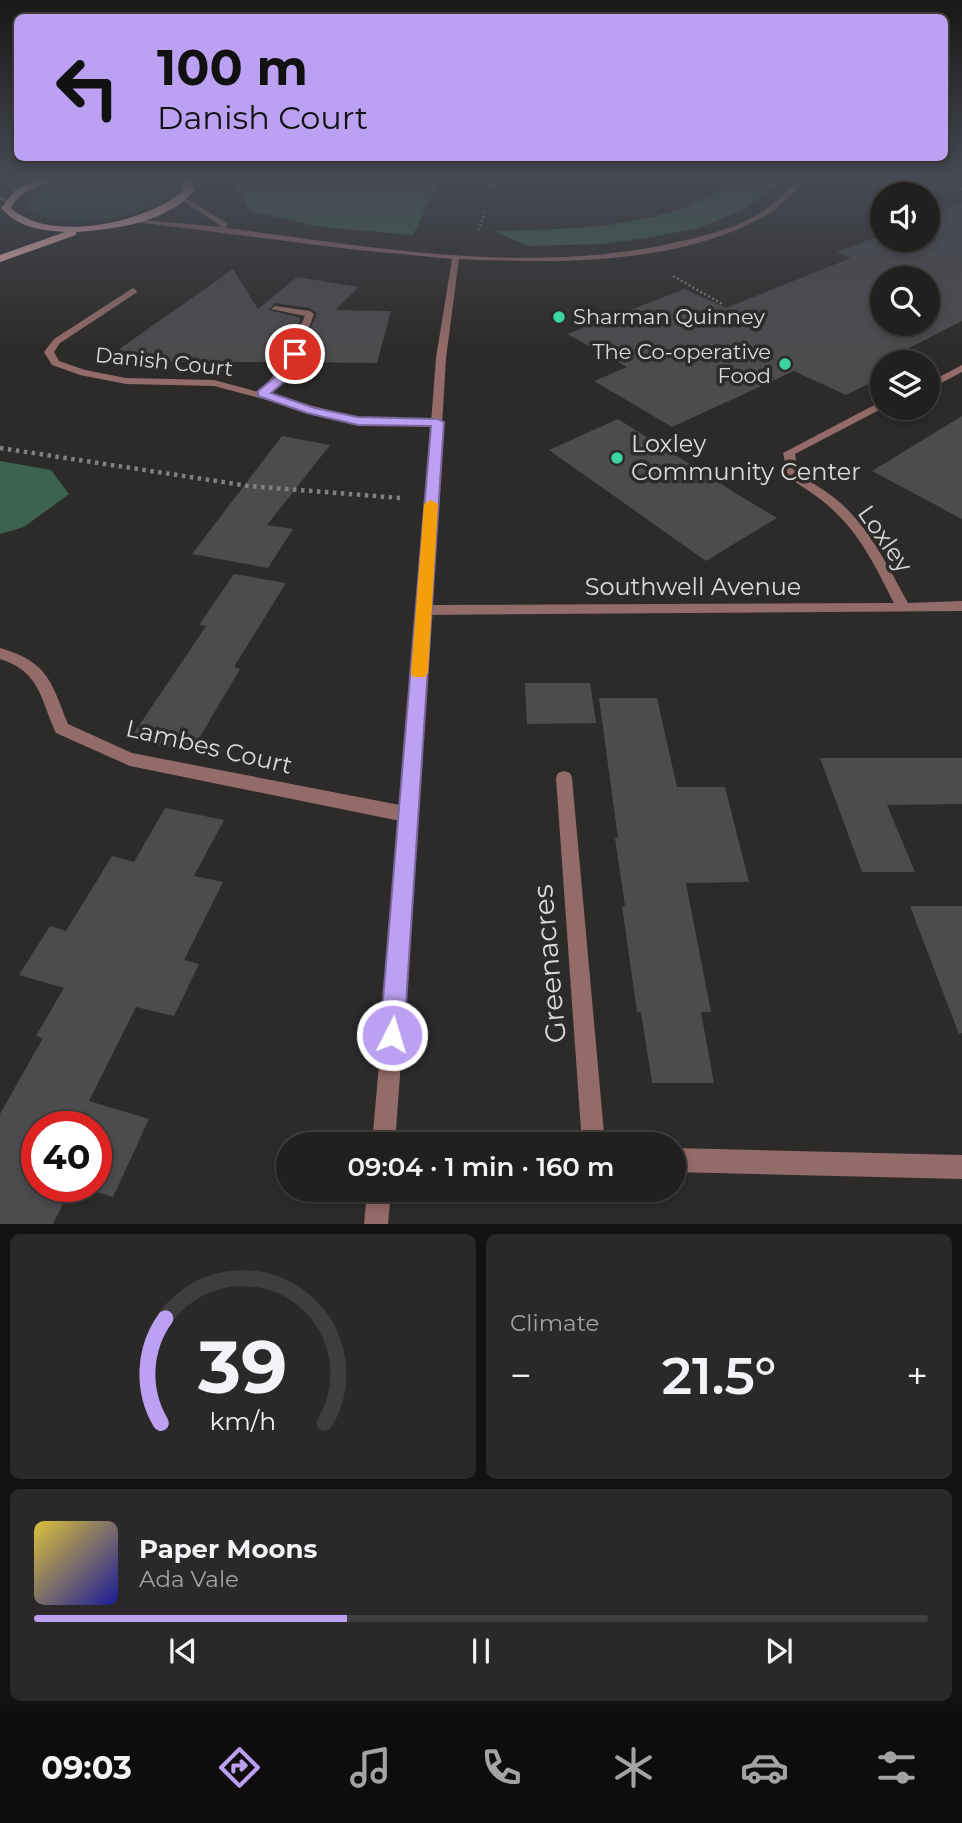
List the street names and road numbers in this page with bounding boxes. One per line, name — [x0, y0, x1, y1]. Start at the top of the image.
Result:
street label: Danish Court — [94, 342, 234, 381]
street label: Loxley — [852, 500, 919, 578]
street label: Southwell Avenue — [585, 572, 801, 601]
street label: Lambes Court — [123, 713, 295, 780]
street label: Greenacres — [525, 883, 573, 1045]

